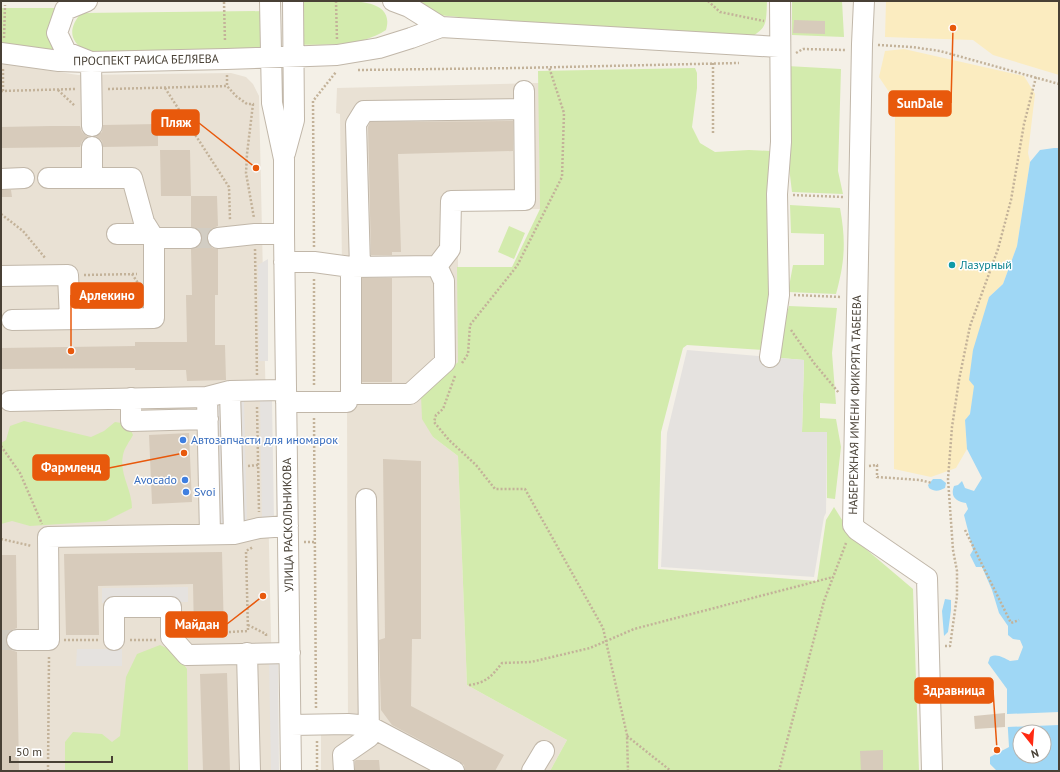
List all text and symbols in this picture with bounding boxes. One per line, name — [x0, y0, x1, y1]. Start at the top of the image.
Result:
street label: ПРОСПЕКТ РАИСА БЕЛЯЕВА — [73, 51, 219, 68]
callout: SunDale — [889, 91, 951, 116]
text: SunDale — [897, 95, 944, 112]
callout: Пляж — [152, 110, 199, 135]
text: Пляж — [161, 114, 192, 131]
place label: Лазурный — [959, 257, 1012, 272]
marker: Лазурный — [947, 260, 957, 270]
callout: Арлекино — [71, 283, 143, 308]
text: Арлекино — [79, 287, 135, 304]
street label: НАБЕРЕЖНАЯ ИМЕНИ ФИКРЯТА ТАБЕЕВА — [845, 295, 864, 515]
place label: Автозапчасти для иномарок — [191, 432, 338, 447]
marker: Автозапчасти для иномарок — [178, 435, 188, 445]
callout: Фармленд — [33, 455, 109, 480]
street label: УЛИЦА РАСКОЛЬНИКОВА — [279, 458, 296, 592]
text: Фармленд — [41, 459, 102, 476]
place label: Avocado — [134, 472, 177, 487]
marker: Avocado — [180, 475, 190, 485]
place label: Svoi — [194, 484, 216, 499]
marker: Svoi — [181, 487, 191, 497]
callout: Майдан — [166, 612, 227, 637]
text: Майдан — [175, 616, 219, 633]
callout: Здравница — [915, 678, 993, 703]
text: Здравница — [923, 682, 985, 699]
north arrow — [1012, 724, 1052, 764]
scale bar — [10, 738, 112, 764]
text: 50 m — [16, 744, 42, 759]
text: N — [1029, 746, 1040, 761]

